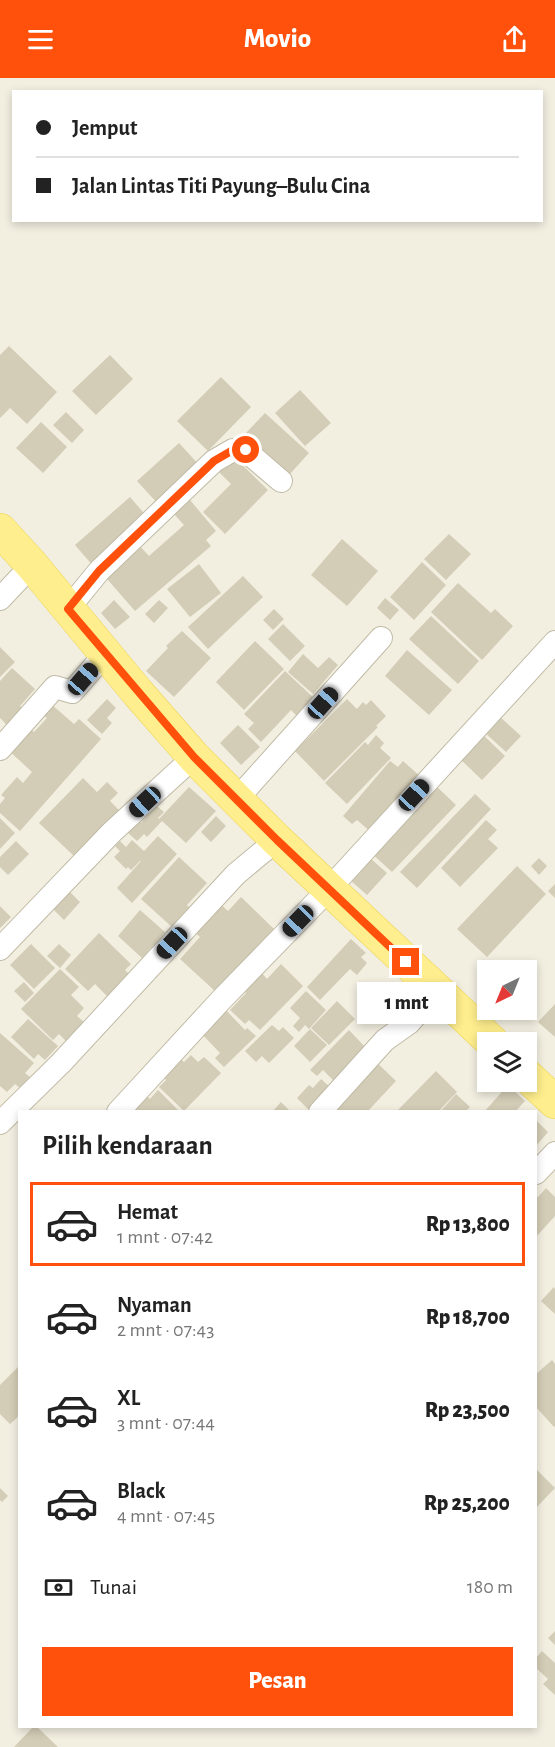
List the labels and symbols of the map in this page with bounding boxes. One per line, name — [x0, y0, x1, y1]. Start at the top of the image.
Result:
route start — [232, 436, 259, 463]
car — [64, 660, 102, 698]
car — [304, 684, 342, 722]
car — [395, 776, 433, 814]
car — [126, 783, 164, 821]
car — [279, 902, 317, 940]
car — [153, 924, 191, 962]
route end — [392, 948, 419, 975]
north arrow — [477, 960, 537, 1020]
callout: 1 mnt — [356, 983, 456, 1025]

